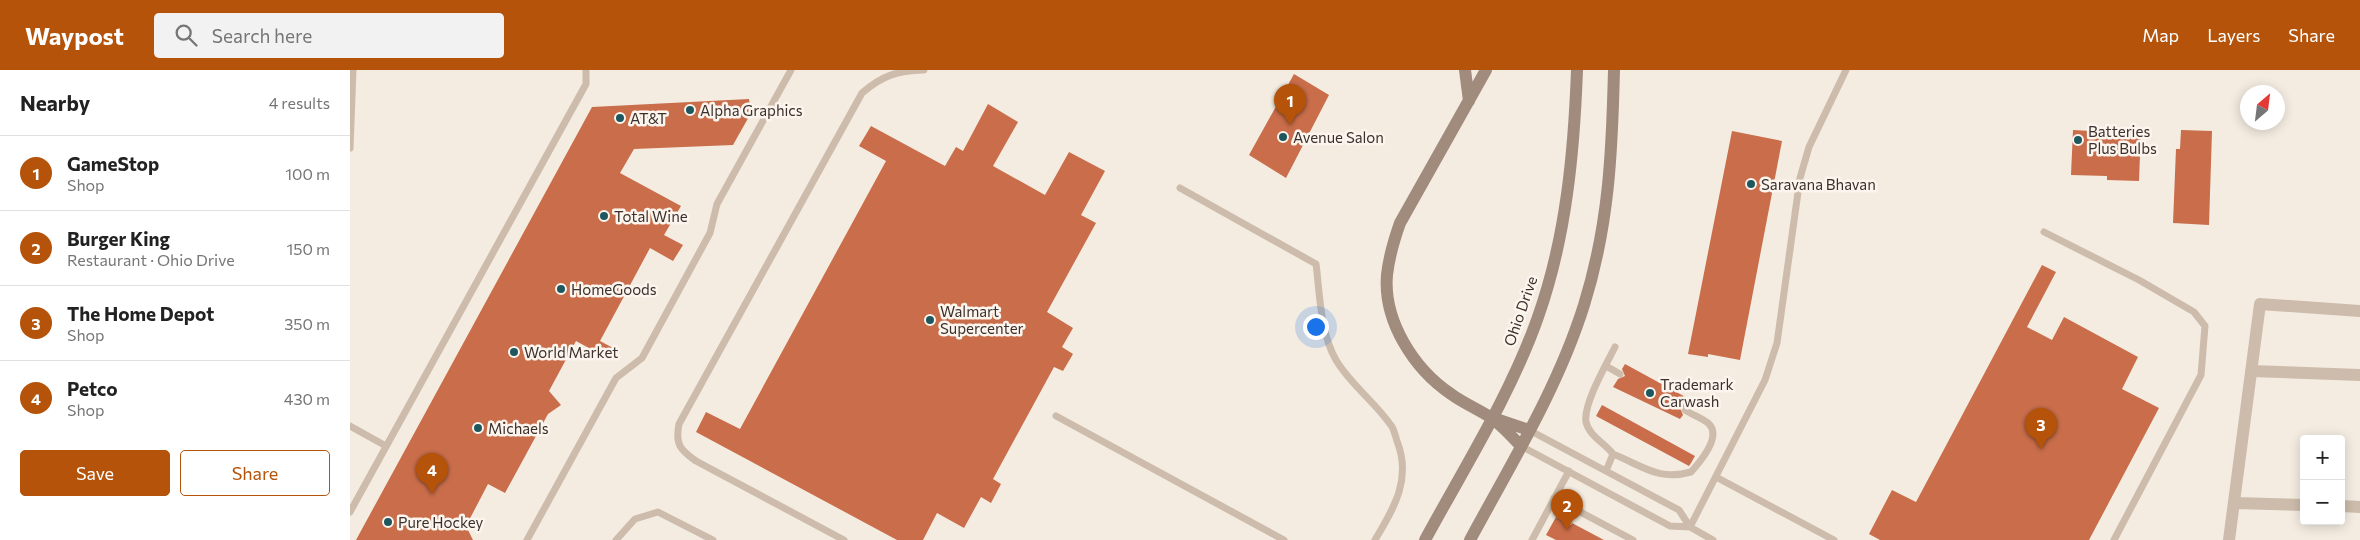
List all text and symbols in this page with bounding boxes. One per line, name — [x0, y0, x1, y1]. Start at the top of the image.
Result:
search box — [154, 13, 504, 58]
text: Waypost — [25, 21, 124, 50]
icon: search — [172, 21, 200, 49]
text: Search here — [212, 24, 312, 47]
text: Map — [2142, 24, 2179, 46]
text: Layers — [2207, 24, 2260, 46]
text: Share — [2288, 24, 2335, 46]
pin: 1 — [1274, 84, 1306, 125]
north arrow — [2240, 85, 2285, 130]
text: Nearby — [20, 90, 90, 115]
text: 4 results — [269, 93, 330, 112]
place label: Alpha Graphics — [700, 101, 803, 119]
marker: Alpha Graphics — [684, 104, 696, 116]
place label: AT&T — [630, 109, 667, 127]
marker: AT&T — [614, 112, 626, 124]
place label: Batteries Plus Bulbs — [2088, 122, 2157, 157]
place label: Avenue Salon — [1293, 128, 1384, 146]
marker: Avenue Salon — [1277, 131, 1289, 143]
marker: Batteries Plus Bulbs — [2072, 134, 2084, 146]
text: GameStop — [67, 152, 159, 175]
text: 1 — [32, 164, 40, 183]
text: 100 m — [285, 164, 330, 183]
text: Shop — [67, 175, 105, 194]
place label: Saravana Bhavan — [1761, 175, 1876, 193]
marker: Saravana Bhavan — [1745, 178, 1757, 190]
place label: Total Wine — [614, 207, 688, 225]
marker: Total Wine — [598, 210, 610, 222]
text: Burger King — [67, 227, 170, 250]
text: 2 — [31, 239, 41, 258]
text: 150 m — [287, 239, 330, 258]
text: Restaurant · Ohio Drive — [67, 250, 235, 269]
street label: Ohio Drive — [1500, 274, 1540, 348]
place label: HomeGoods — [571, 280, 657, 298]
marker: HomeGoods — [555, 283, 567, 295]
text: The Home Depot — [67, 302, 214, 325]
place label: Walmart Supercenter — [940, 302, 1024, 337]
text: 3 — [31, 314, 41, 333]
text: 350 m — [284, 314, 330, 333]
marker: Walmart Supercenter — [924, 314, 936, 326]
your location — [1303, 314, 1329, 340]
text: Shop — [67, 325, 105, 344]
place label: World Market — [524, 343, 618, 361]
marker: World Market — [508, 346, 520, 358]
place label: Trademark Carwash — [1660, 375, 1734, 410]
text: Petco — [67, 377, 118, 400]
marker: Trademark Carwash — [1644, 387, 1656, 399]
text: 4 — [31, 389, 41, 408]
text: 430 m — [284, 389, 330, 408]
text: Shop — [67, 400, 105, 419]
pin: 3 — [2025, 408, 2057, 449]
place label: Michaels — [488, 419, 549, 437]
marker: Michaels — [472, 422, 484, 434]
map controls — [2300, 435, 2345, 525]
button: + — [2300, 435, 2345, 480]
button: Save — [20, 450, 170, 496]
button: Share — [180, 450, 330, 496]
pin: 4 — [416, 453, 448, 494]
button: − — [2300, 480, 2345, 525]
pin: 2 — [1551, 489, 1583, 530]
place label: Pure Hockey — [398, 513, 483, 531]
marker: Pure Hockey — [382, 516, 394, 528]

